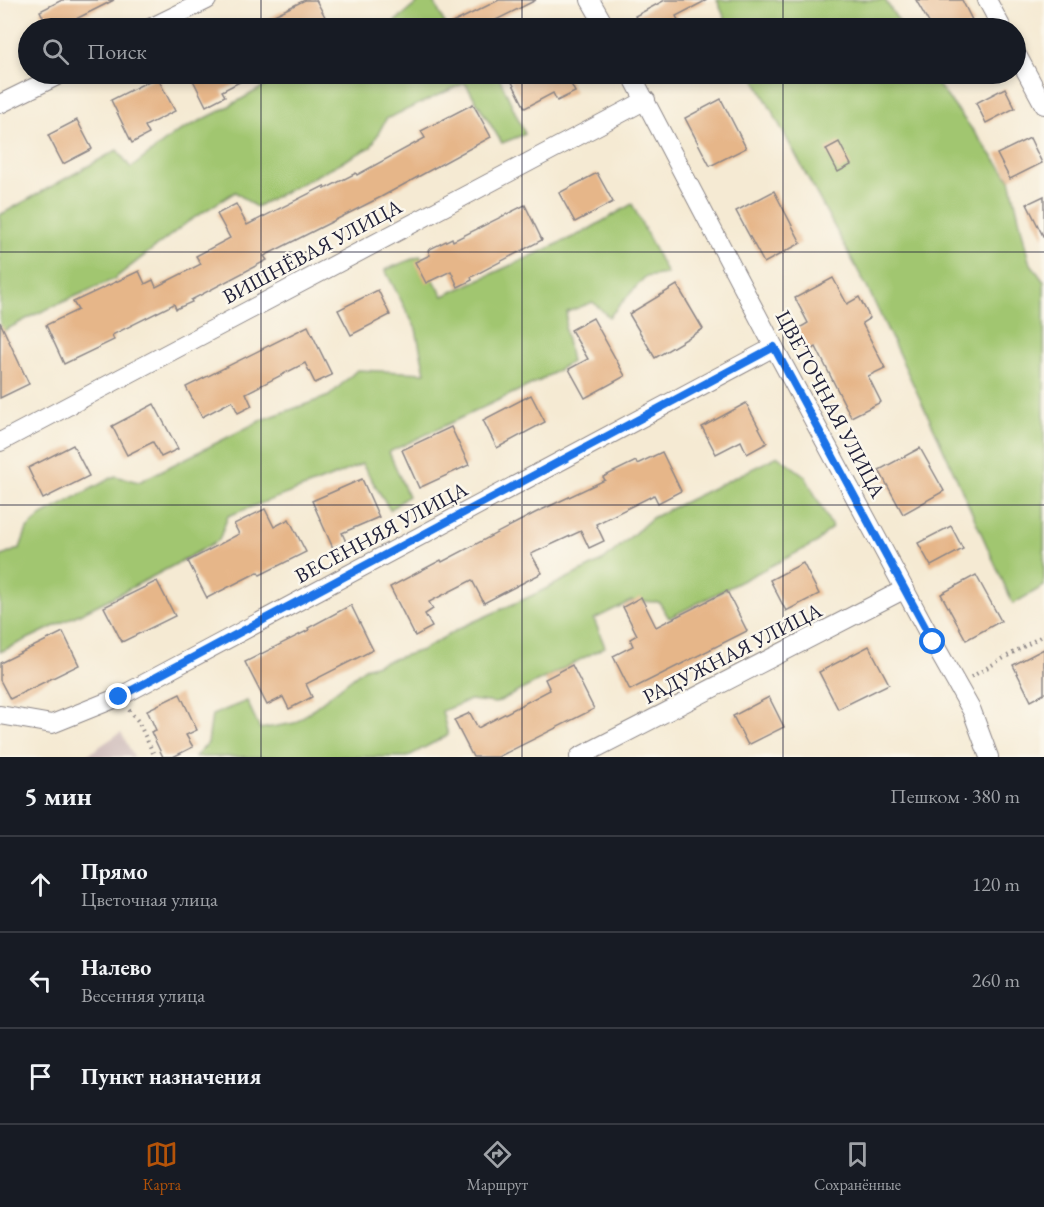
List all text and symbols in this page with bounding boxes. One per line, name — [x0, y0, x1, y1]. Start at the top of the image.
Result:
search box — [18, 18, 1026, 84]
icon: search — [39, 35, 72, 68]
text: Поиск — [87, 37, 147, 66]
street label: ВИШНЁВАЯ УЛИЦА — [218, 192, 407, 310]
street label: ЦВЕТОЧНАЯ УЛИЦА — [770, 305, 892, 503]
street label: ВЕСЕННЯЯ УЛИЦА — [290, 475, 472, 589]
street label: РАДУЖНАЯ УЛИЦА — [638, 596, 826, 710]
route start — [919, 628, 945, 654]
route end — [105, 683, 131, 709]
text: 5 мин — [24, 779, 92, 813]
text: Пешком · 380 m — [890, 783, 1020, 809]
text: Прямо — [81, 857, 148, 886]
icon: ahead — [24, 868, 57, 901]
text: 120 m — [972, 871, 1020, 897]
text: Цветочная улица — [81, 886, 218, 912]
text: Налево — [81, 953, 151, 982]
icon: left — [24, 964, 57, 997]
text: 260 m — [972, 967, 1020, 993]
text: Весенняя улица — [81, 982, 205, 1008]
icon: arrive — [24, 1060, 57, 1093]
text: Пункт назначения — [81, 1062, 261, 1091]
tab: Карта — [143, 1138, 181, 1195]
tab: Маршрут — [467, 1138, 528, 1195]
tab: Сохранённые — [814, 1138, 901, 1195]

